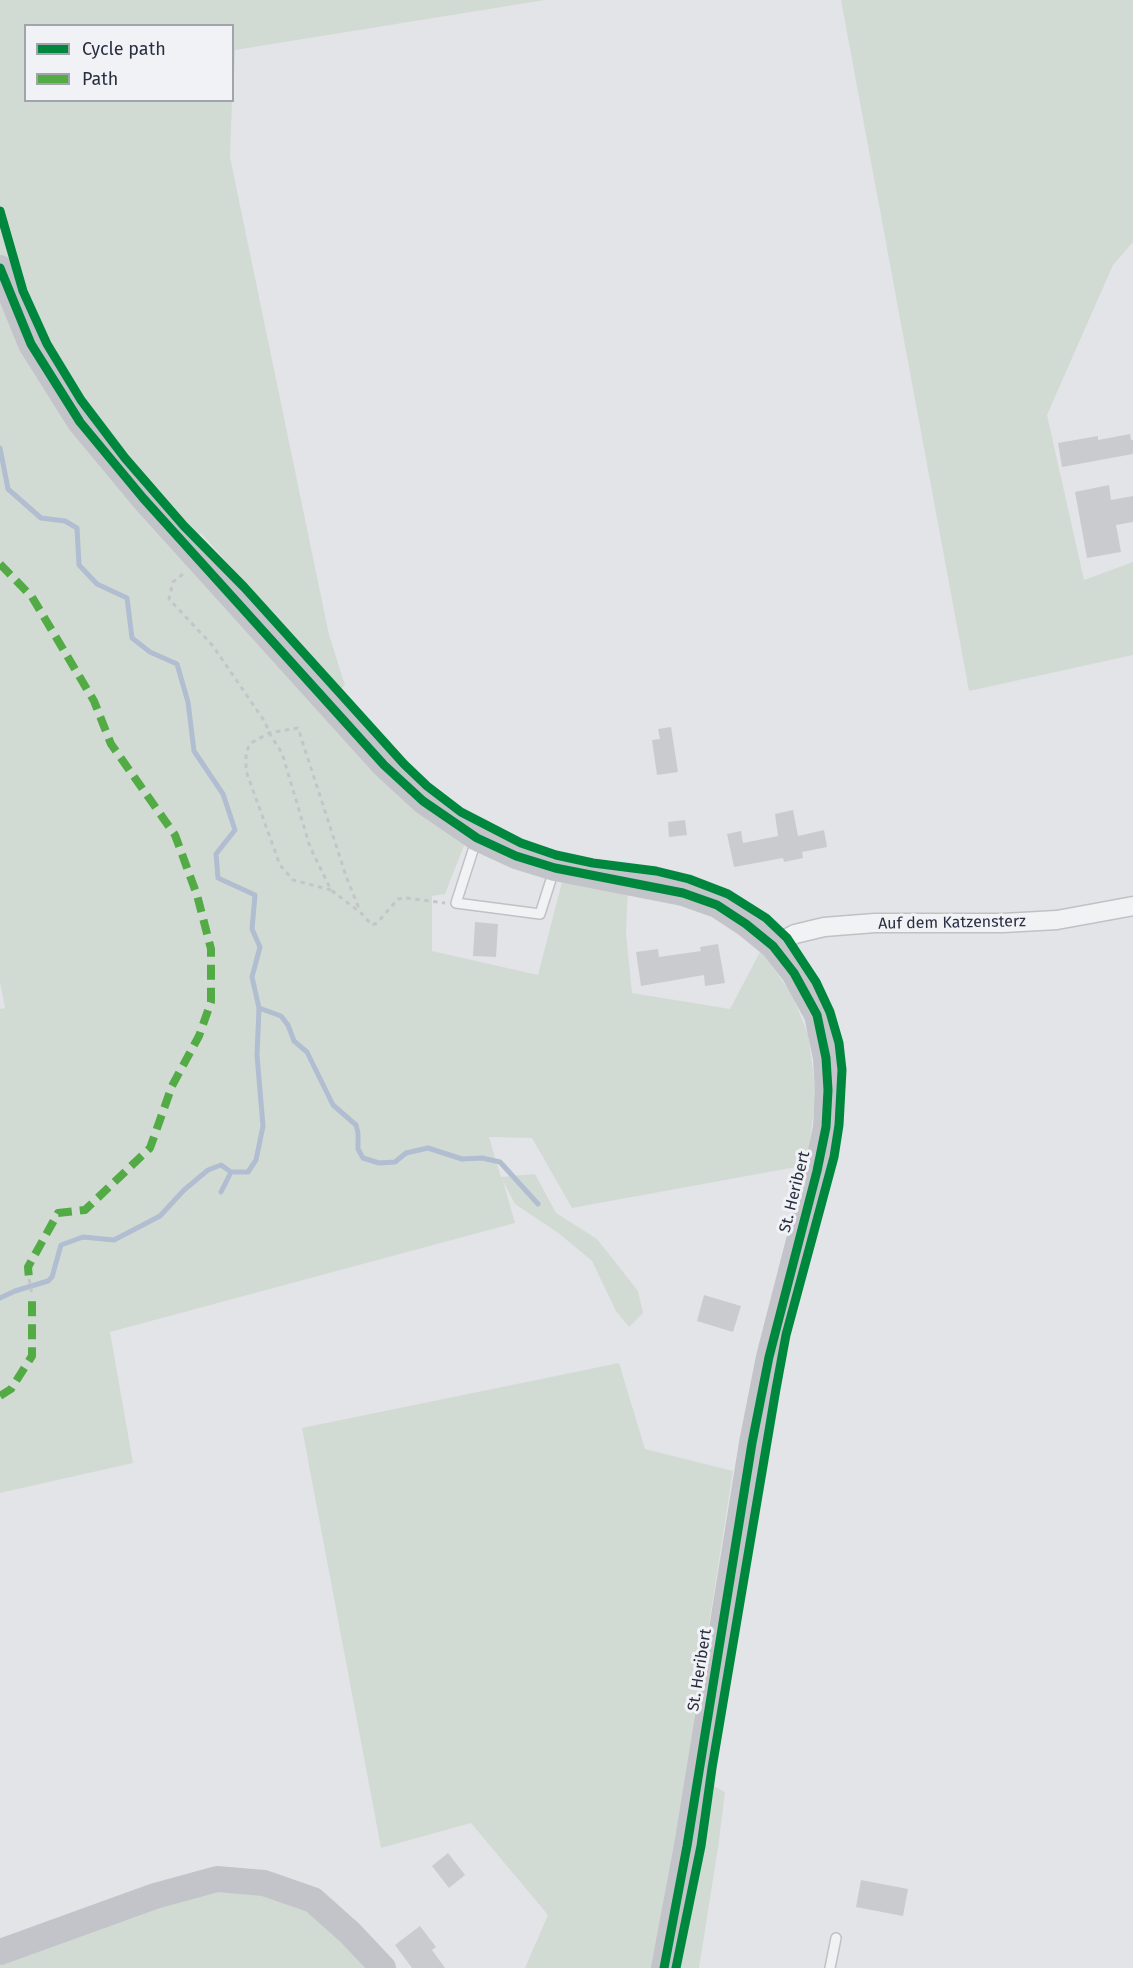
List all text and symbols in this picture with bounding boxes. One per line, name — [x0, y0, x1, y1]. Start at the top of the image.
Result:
legend — [24, 24, 234, 102]
text: Cycle path — [82, 38, 166, 60]
text: Path — [82, 68, 118, 90]
street label: Auf dem Katzensterz — [878, 912, 1026, 934]
street label: St. Heribert — [776, 1149, 814, 1235]
street label: St. Heribert — [684, 1627, 716, 1713]

